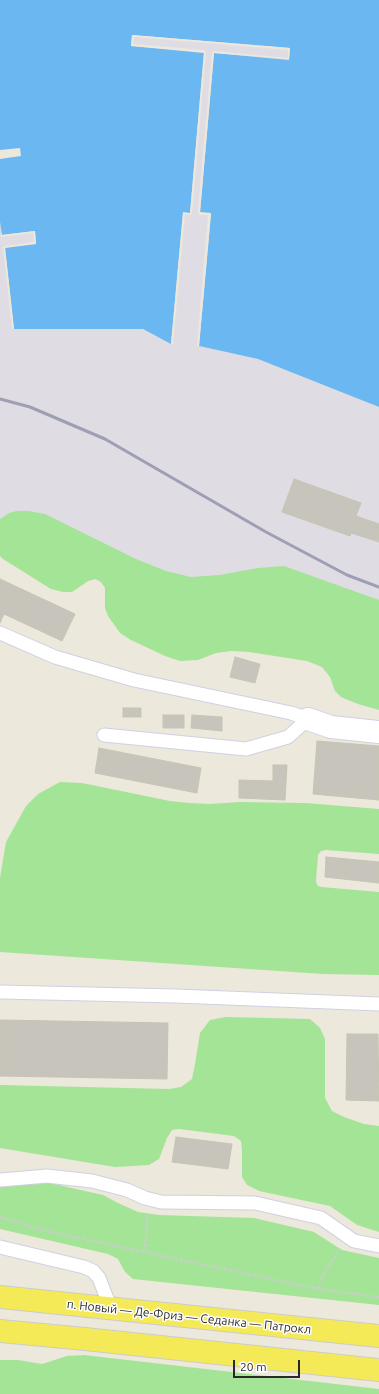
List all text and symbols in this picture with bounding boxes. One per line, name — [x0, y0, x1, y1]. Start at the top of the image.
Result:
street label: п. Новый — Де-Фриз — Седанка — Патрокл — [66, 1297, 312, 1337]
scale bar — [235, 1352, 302, 1378]
text: 20 m — [240, 1360, 267, 1373]

